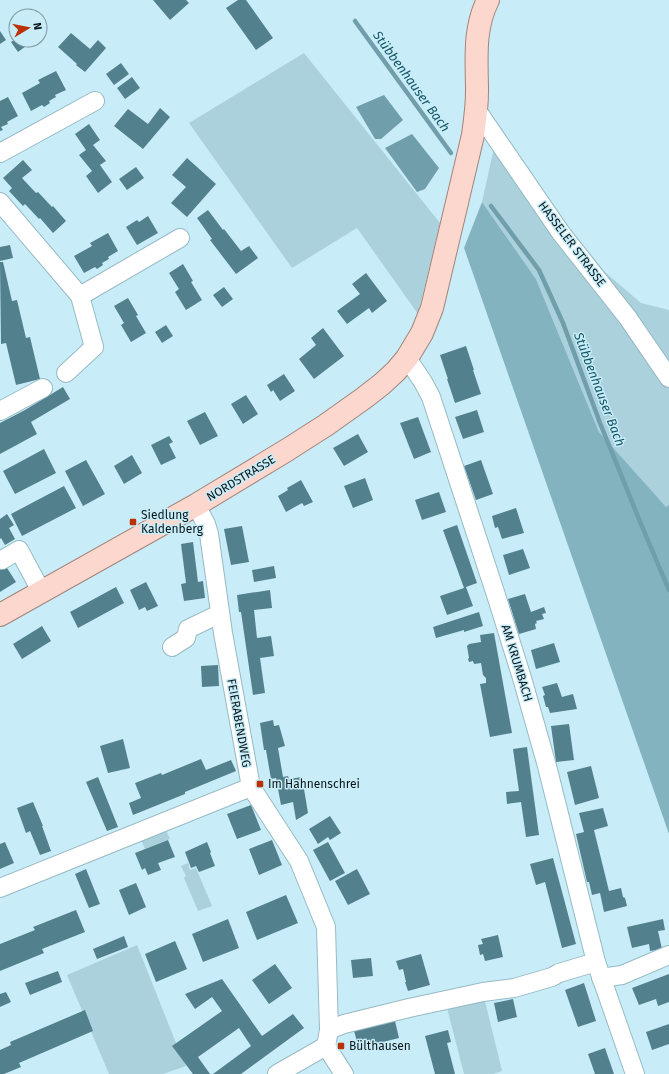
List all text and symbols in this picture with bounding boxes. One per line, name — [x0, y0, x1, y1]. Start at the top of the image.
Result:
north arrow — [8, 8, 48, 48]
text: N — [30, 22, 44, 31]
water label: Stübbenhauser Bach — [369, 27, 453, 135]
street label: HASSELER STRASSE — [535, 199, 609, 289]
water label: Stübbenhauser Bach — [571, 329, 628, 448]
street label: NORDSTRASSE — [204, 452, 278, 504]
place label: Siedlung Kaldenberg — [141, 508, 204, 536]
marker: Siedlung Kaldenberg — [128, 517, 138, 527]
street label: AM KRUMBACH — [499, 623, 535, 703]
street label: FEIERABENDWEG — [224, 678, 254, 768]
place label: Im Hahnenschrei — [268, 777, 360, 791]
marker: Im Hahnenschrei — [255, 779, 265, 789]
place label: Bülthausen — [349, 1039, 411, 1053]
marker: Bülthausen — [336, 1041, 346, 1051]

